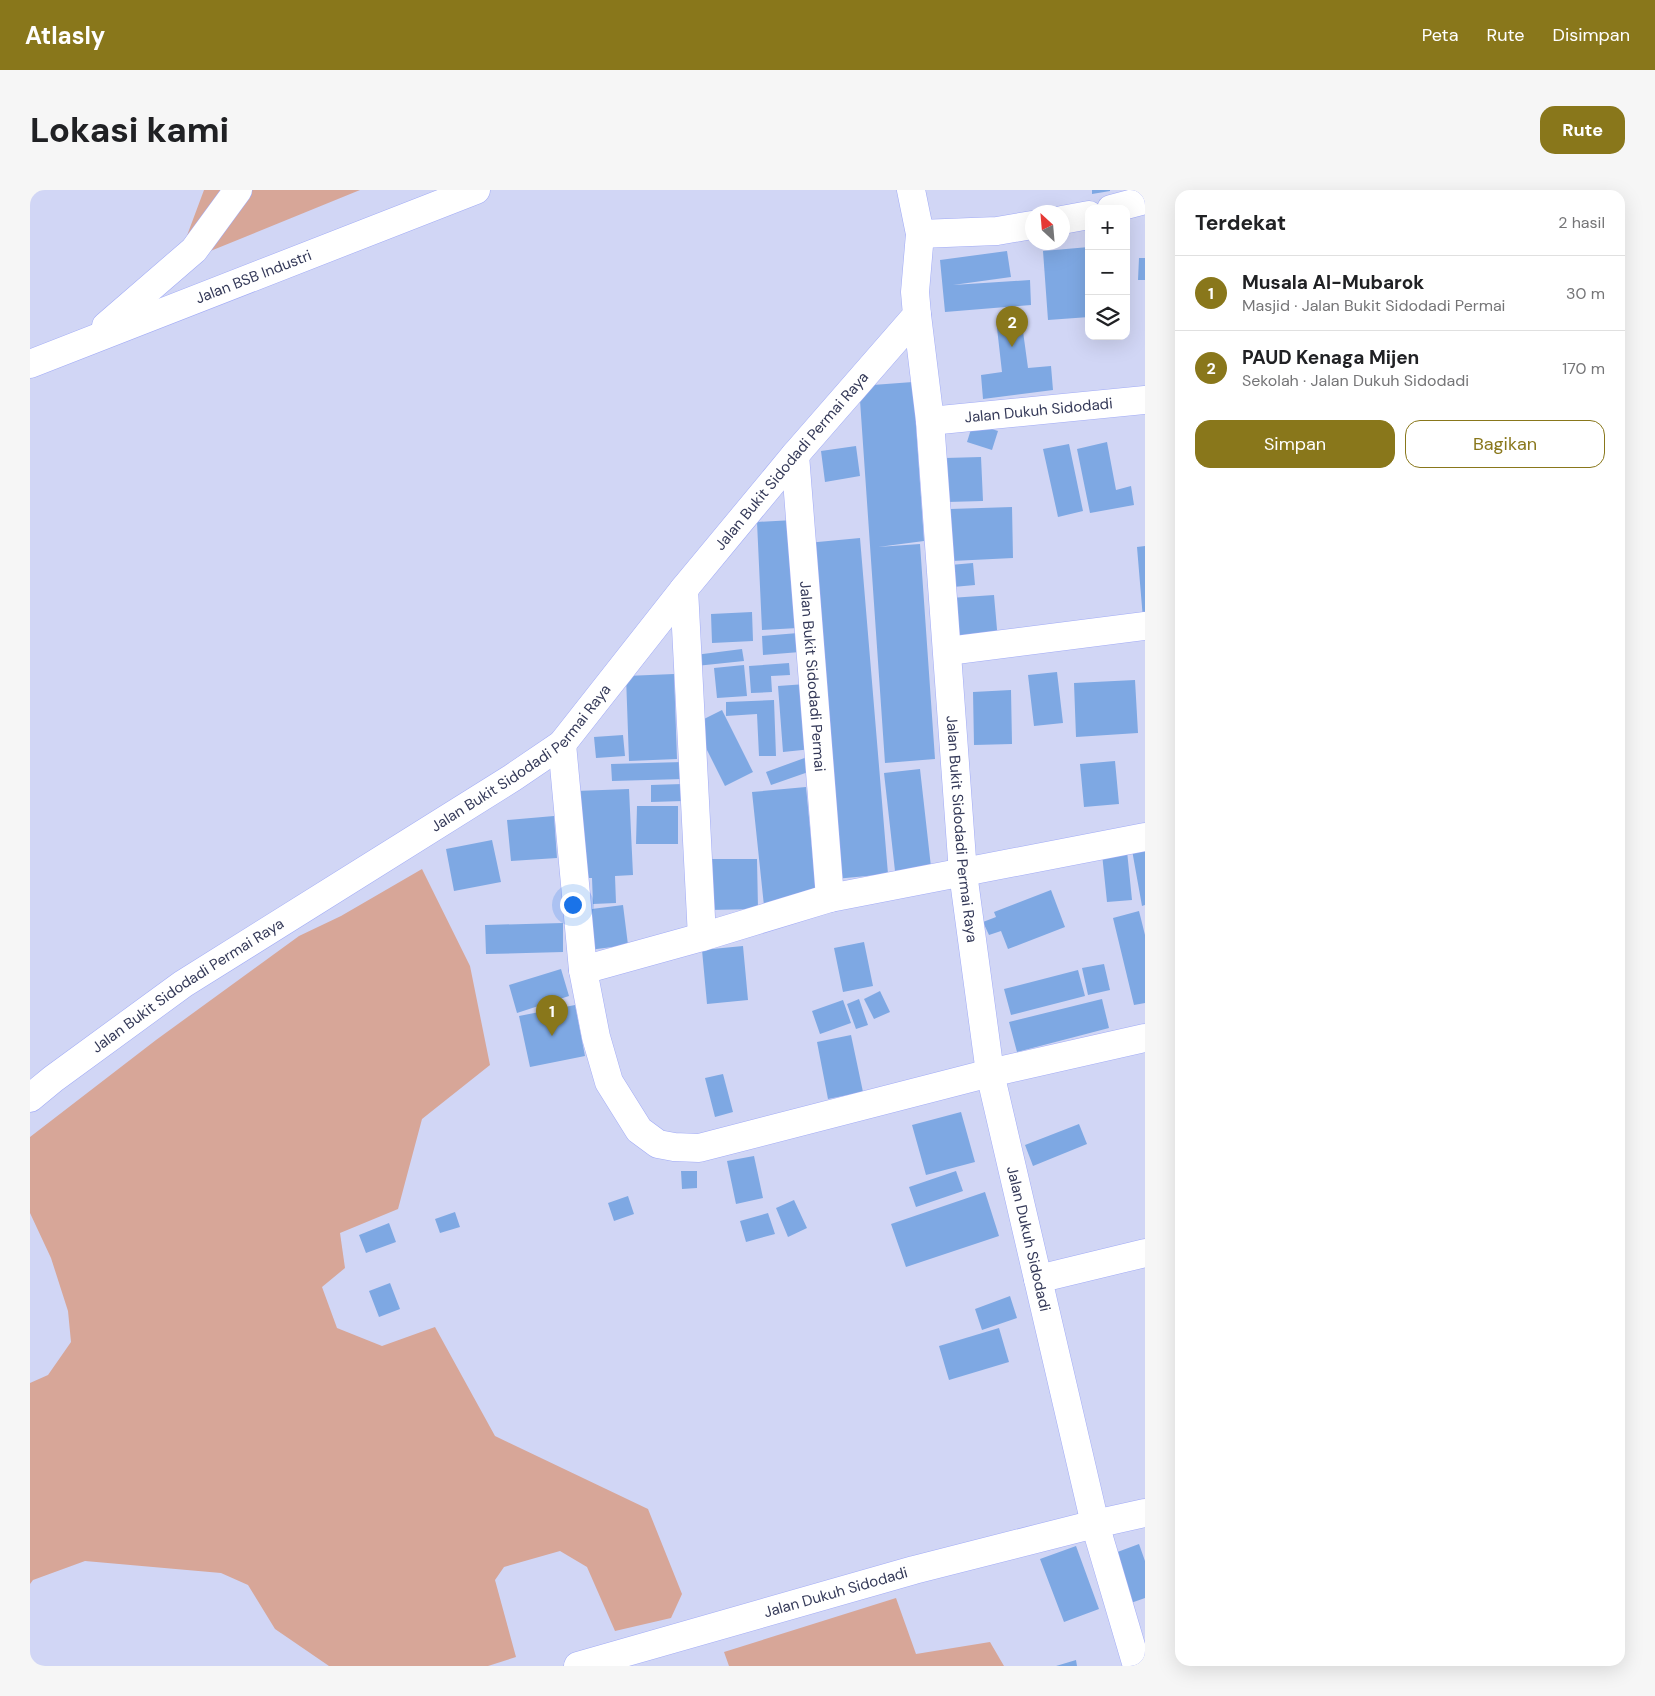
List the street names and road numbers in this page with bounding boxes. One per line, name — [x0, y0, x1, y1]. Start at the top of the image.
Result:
street label: Jalan BSB Industri — [193, 245, 315, 308]
street label: Jalan Bukit Sidodadi Permai Raya — [710, 368, 873, 554]
street label: Jalan Dukuh Sidodadi — [963, 393, 1114, 428]
street label: Jalan Bukit Sidodadi Permai — [795, 580, 830, 772]
street label: Jalan Bukit Sidodadi Permai Raya — [427, 680, 615, 836]
street label: Jalan Bukit Sidodadi Permai Raya — [942, 715, 982, 944]
street label: Jalan Bukit Sidodadi Permai Raya — [88, 913, 288, 1057]
street label: Jalan Dukuh Sidodadi — [1002, 1164, 1055, 1313]
street label: Jalan Dukuh Sidodadi — [761, 1562, 910, 1622]

